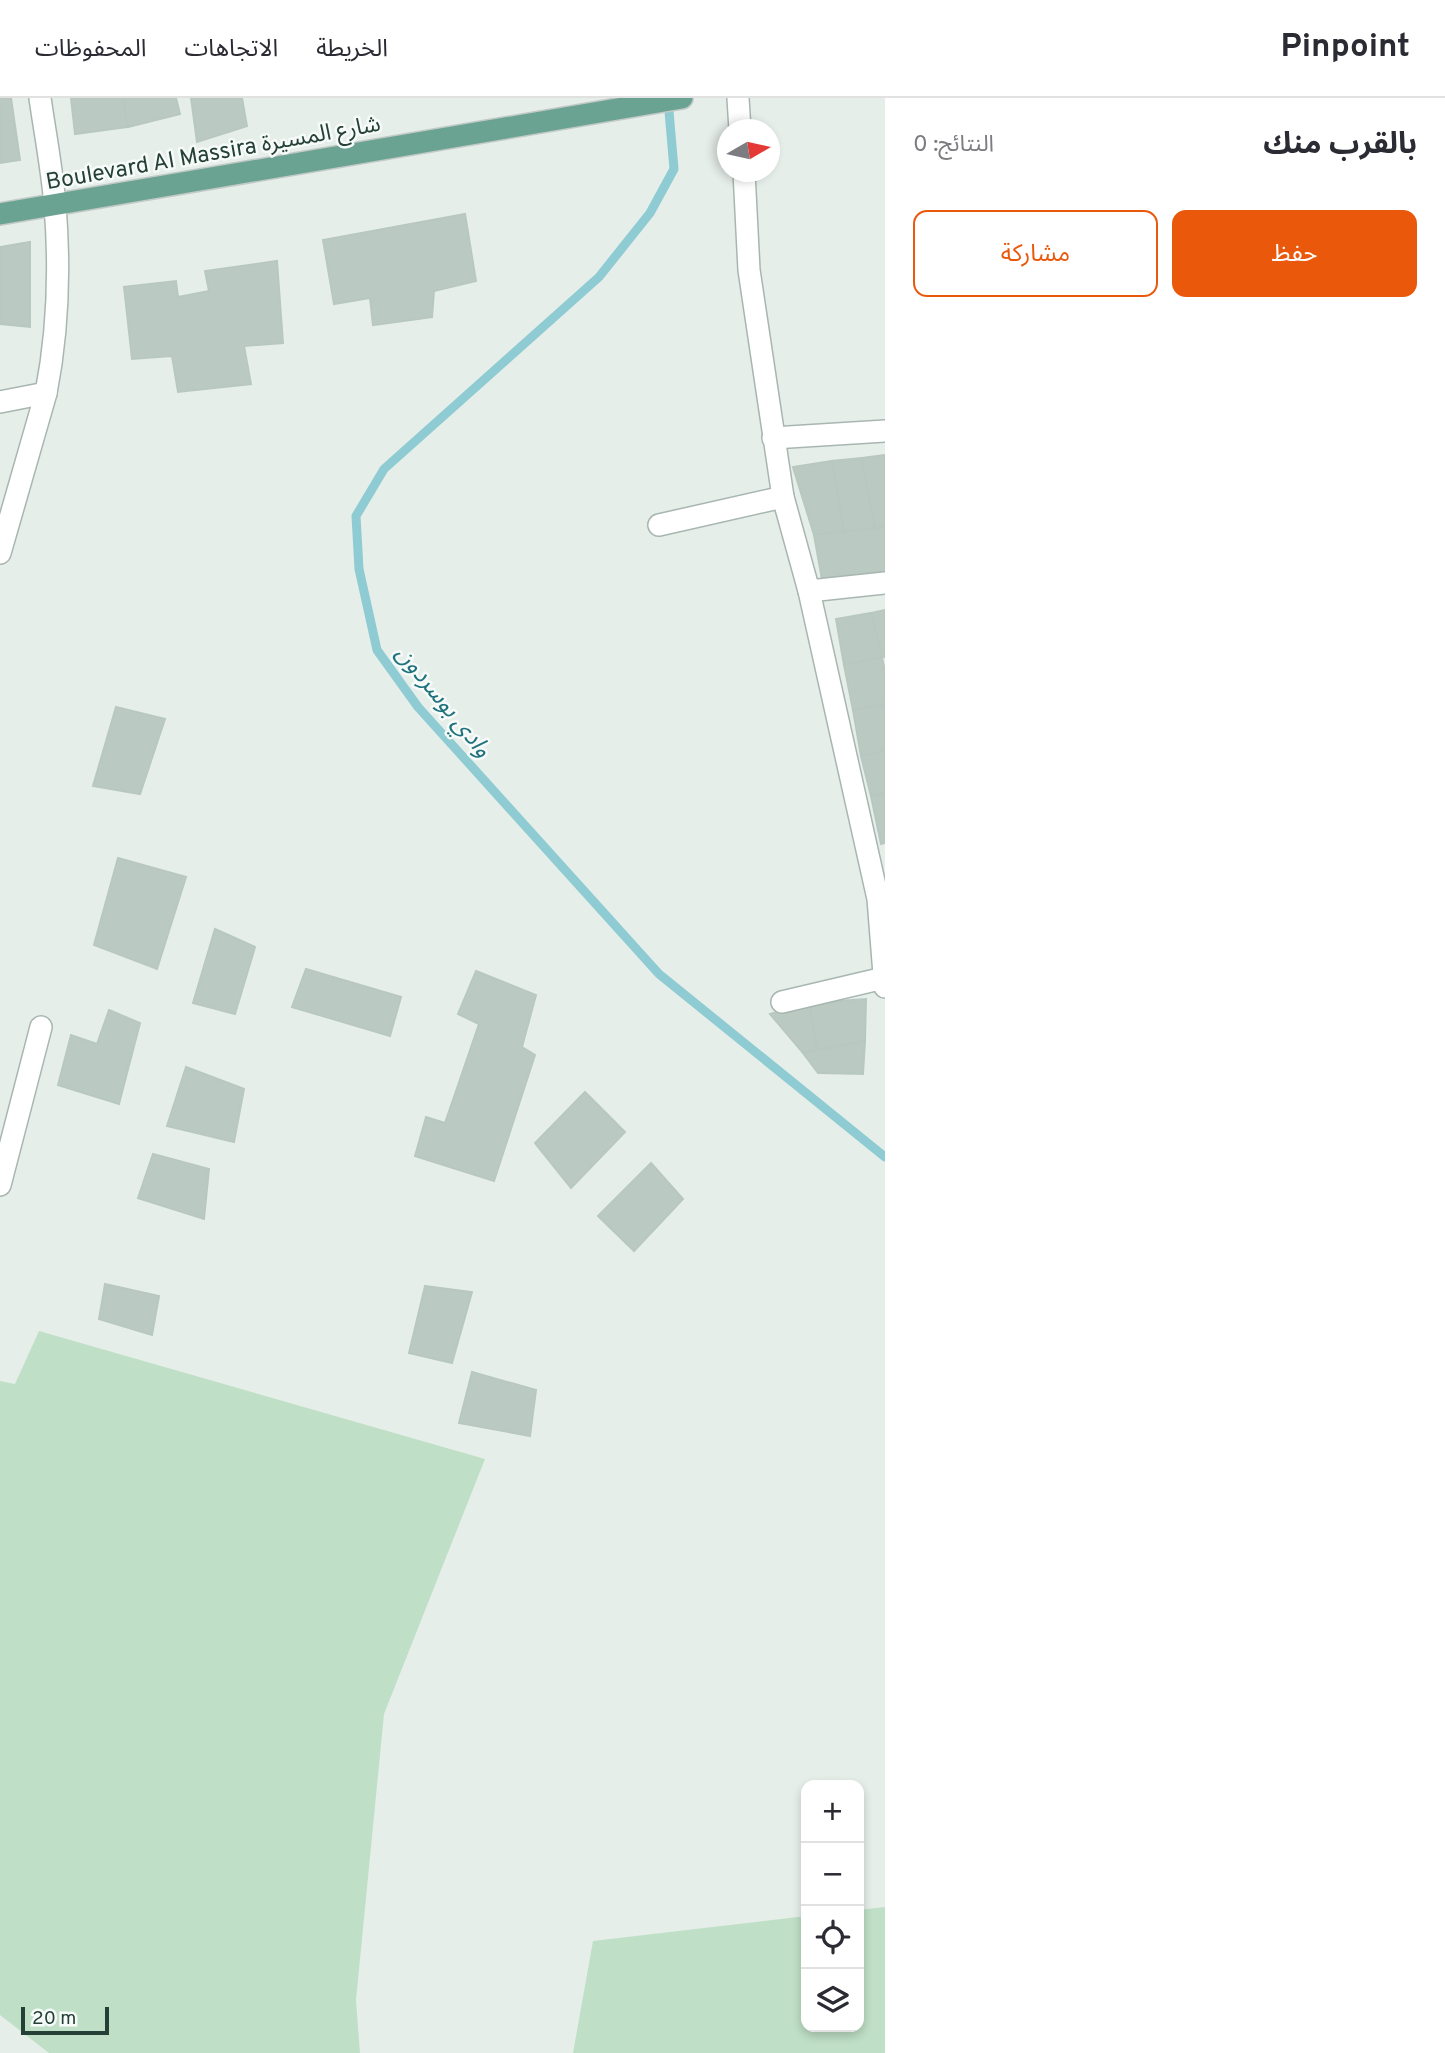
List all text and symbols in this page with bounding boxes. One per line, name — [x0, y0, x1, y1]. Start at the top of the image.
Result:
text: Pinpoint — [1281, 27, 1410, 69]
text: المحفوظات — [35, 35, 146, 65]
text: الاتجاهات — [184, 35, 278, 65]
text: الخريطة — [316, 35, 388, 65]
street label: Boulevard Al Massira شارع المسيرة — [44, 111, 383, 198]
north arrow — [717, 119, 780, 182]
text: بالقرب منك — [1263, 127, 1417, 164]
text: النتائج: 0 — [913, 131, 994, 160]
button: مشاركة — [913, 210, 1158, 297]
button: حفظ — [1172, 210, 1417, 297]
water label: وادي بوسردون — [387, 640, 497, 766]
map controls — [801, 1780, 864, 2032]
button: + — [801, 1780, 864, 1843]
button: − — [801, 1843, 864, 1906]
button: locate — [801, 1906, 864, 1969]
button: layers — [801, 1969, 864, 2032]
scale bar — [21, 2004, 108, 2036]
text: 20 m — [32, 2007, 76, 2031]

